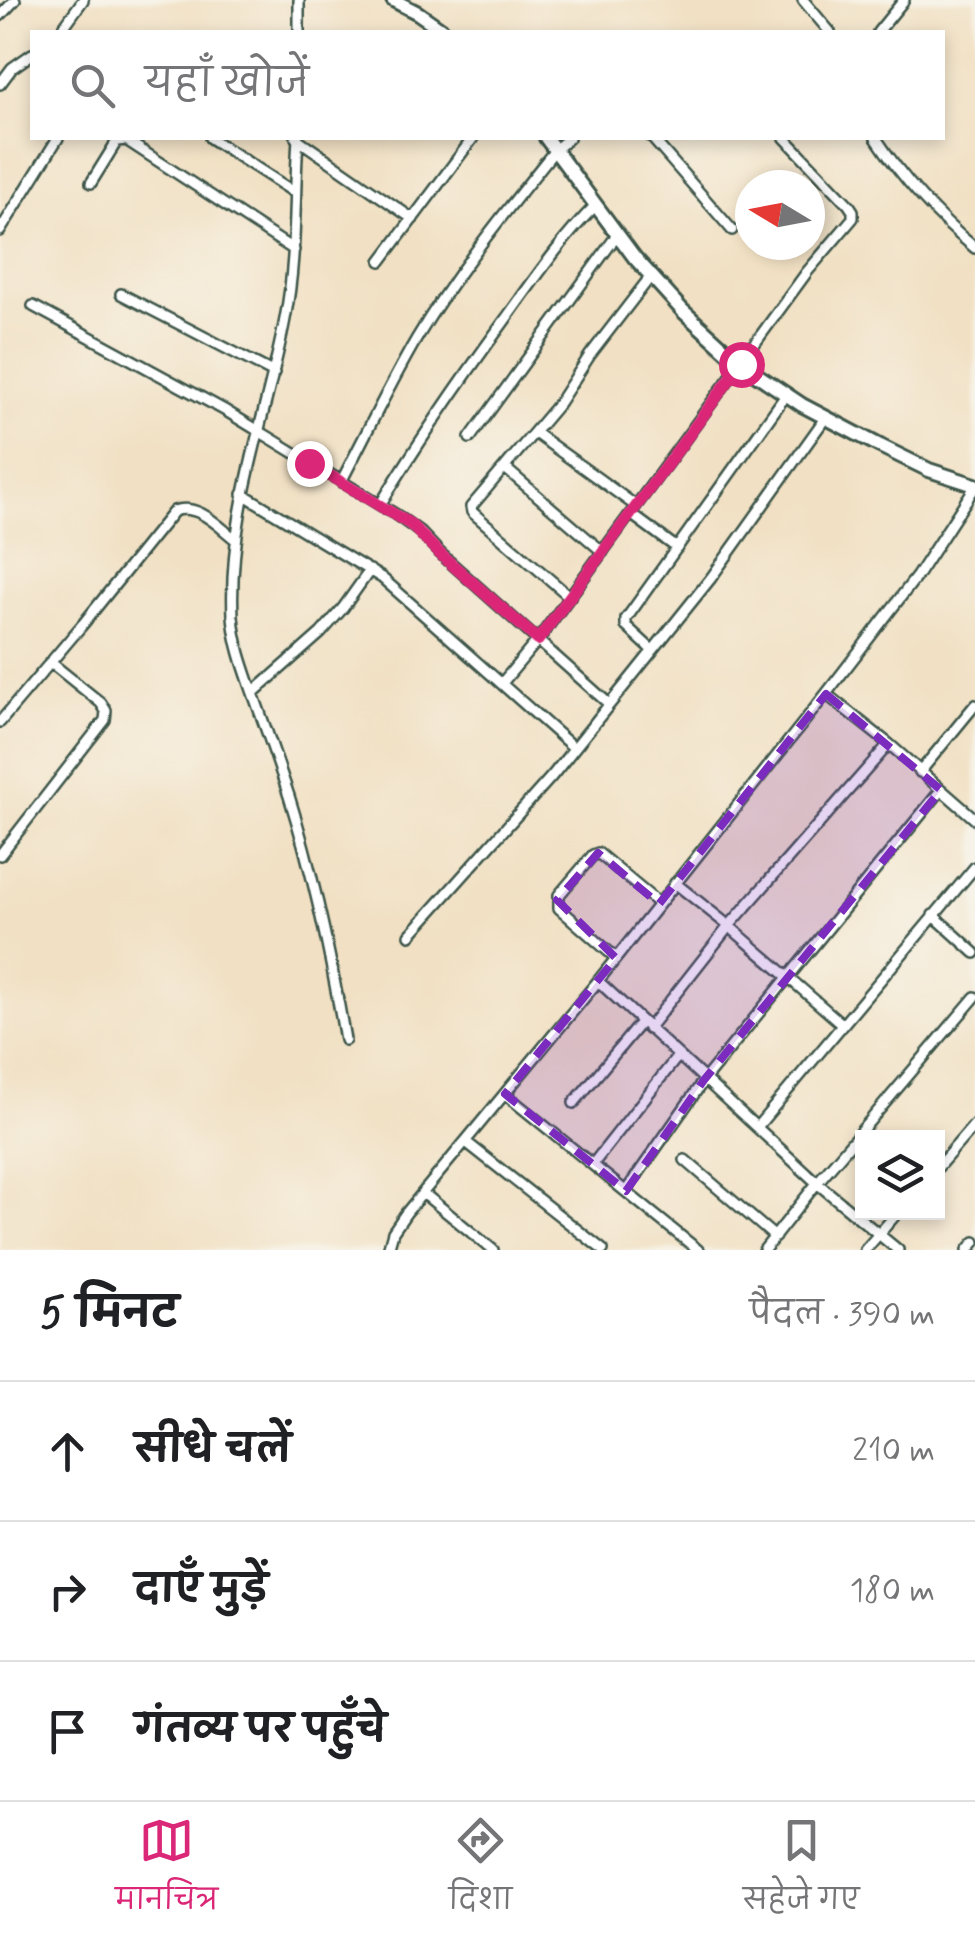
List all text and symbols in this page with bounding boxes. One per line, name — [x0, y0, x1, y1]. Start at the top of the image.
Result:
search box — [30, 30, 945, 140]
icon: search — [65, 58, 120, 113]
text: यहाँ खोजें — [145, 60, 309, 109]
north arrow — [735, 170, 825, 260]
route start — [719, 342, 765, 388]
route end — [287, 441, 333, 487]
map controls — [855, 1130, 945, 1220]
button: layers — [855, 1130, 945, 1220]
text: 5 मिनट — [40, 1287, 178, 1342]
text: पैदल · 390 m — [749, 1294, 935, 1336]
icon: ahead — [40, 1424, 95, 1479]
text: सीधे चलें — [135, 1426, 291, 1475]
text: 210 m — [852, 1430, 935, 1472]
icon: right — [40, 1564, 95, 1619]
text: दाएँ मुड़ें — [135, 1566, 268, 1615]
text: 180 m — [850, 1570, 935, 1612]
icon: arrive — [40, 1704, 95, 1759]
text: गंतव्य पर पहुँचे — [135, 1706, 387, 1755]
tab: मानचित्र — [115, 1813, 218, 1930]
tab: दिशा — [449, 1813, 512, 1930]
tab: सहेजे गए — [743, 1813, 860, 1930]

